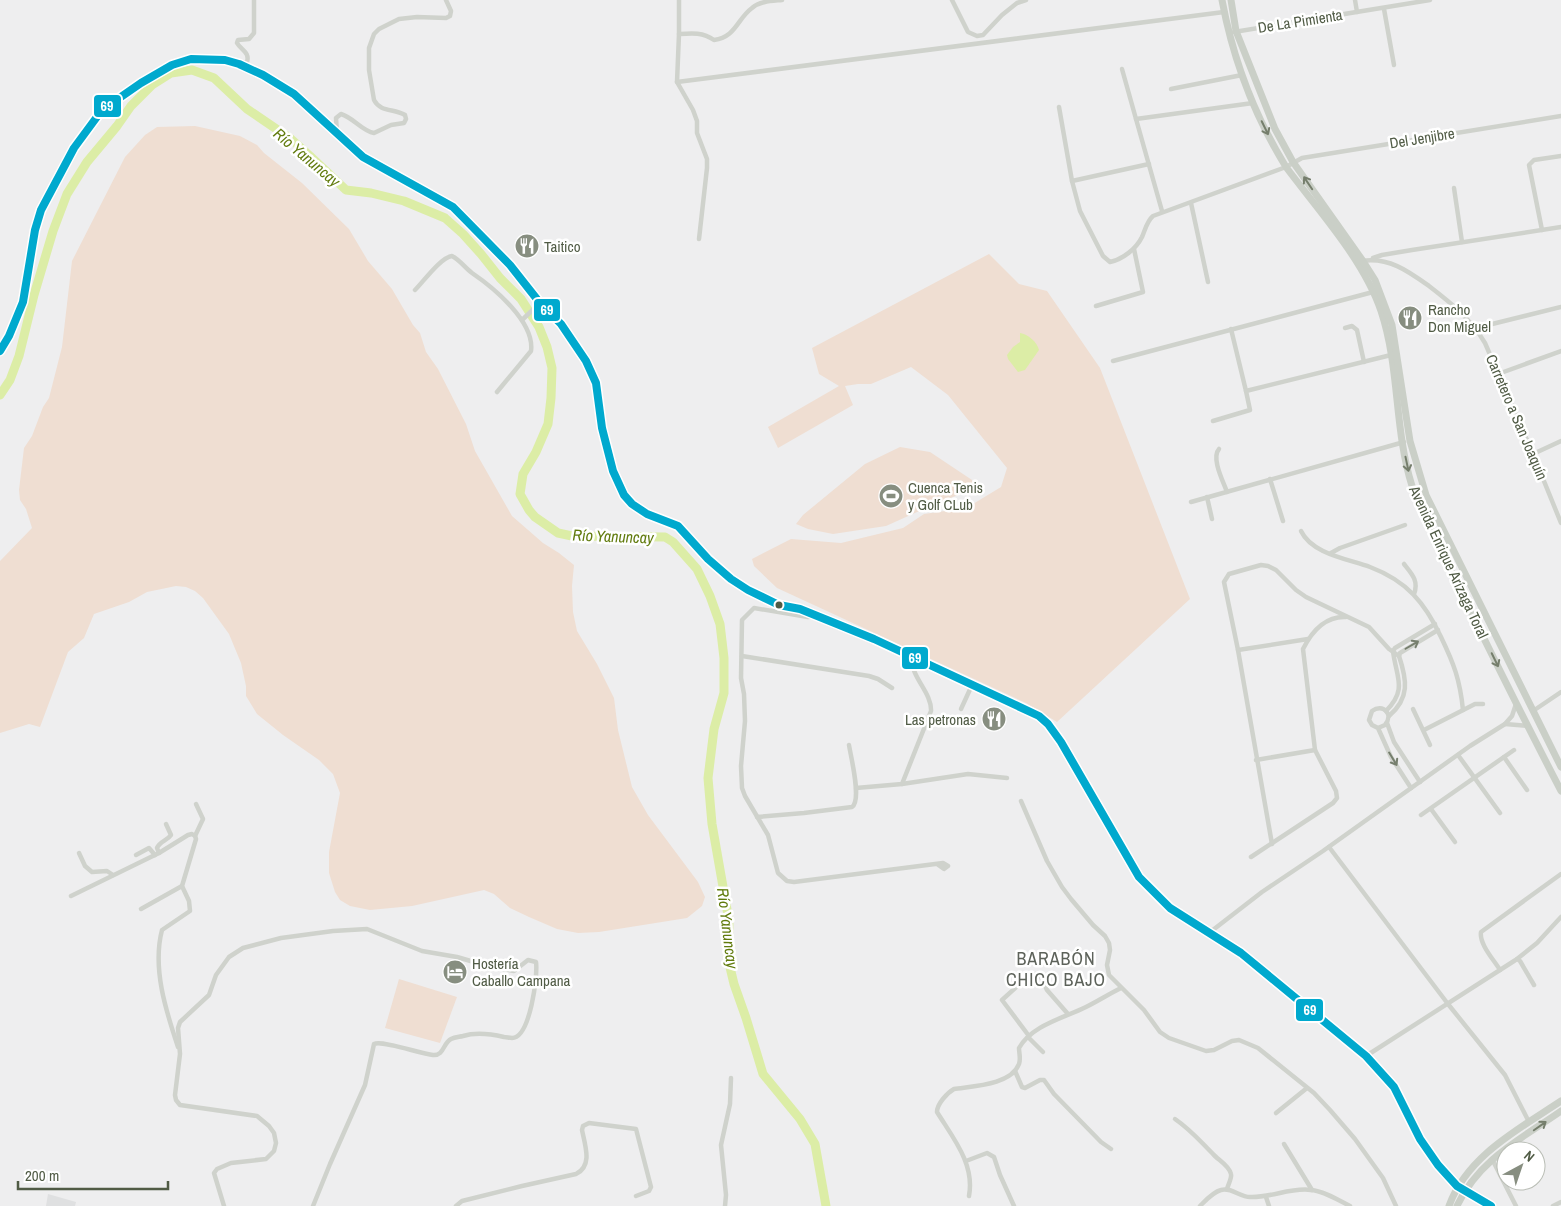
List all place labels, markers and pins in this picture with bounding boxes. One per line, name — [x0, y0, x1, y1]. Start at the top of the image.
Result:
restaurant icon: Taitico — [514, 233, 540, 259]
place label: Taitico — [544, 236, 581, 257]
place label: Rancho Don Miguel — [1428, 299, 1491, 337]
restaurant icon: Rancho Don Miguel — [1397, 305, 1423, 331]
place label: Cuenca Tenis y Golf CLub — [908, 477, 983, 515]
sports icon: Cuenca Tenis y Golf CLub — [878, 483, 904, 509]
unlabelled marker — [774, 600, 784, 610]
restaurant icon: Las petronas — [981, 706, 1007, 732]
place label: Las petronas — [905, 709, 976, 730]
place label: Hostería Caballo Campana — [472, 953, 571, 991]
hotel icon: Hostería Caballo Campana — [442, 959, 468, 985]

